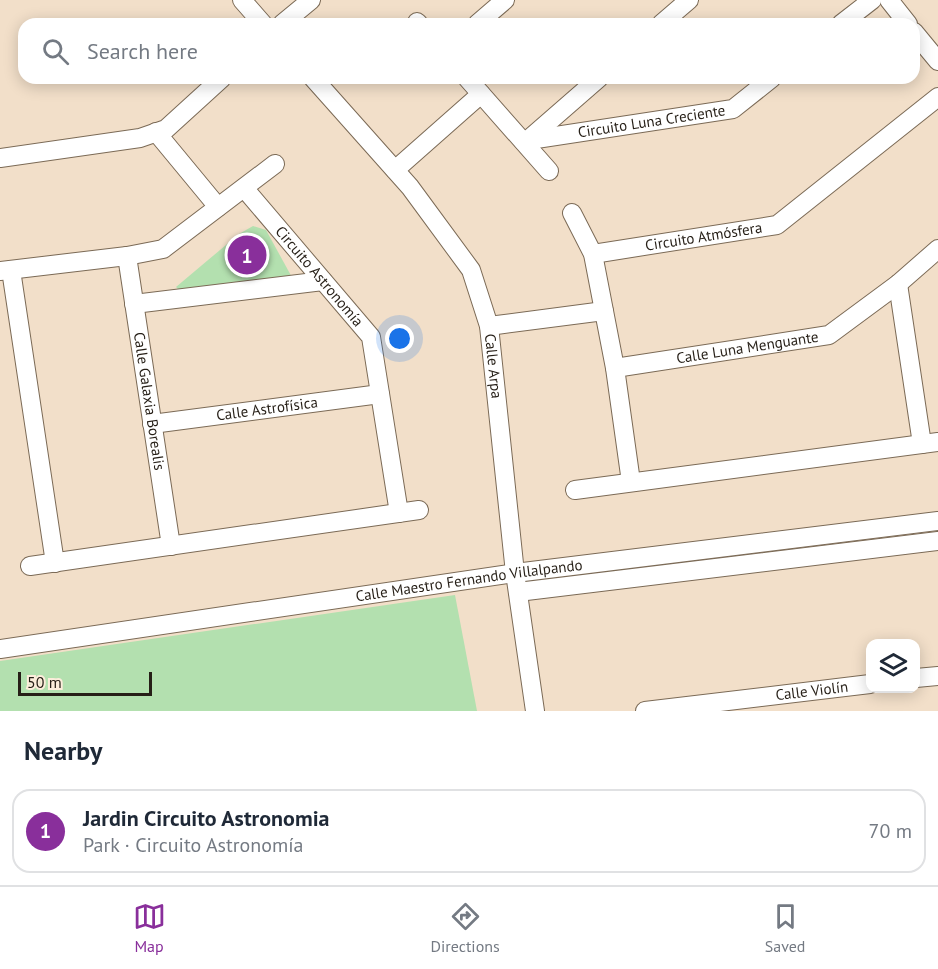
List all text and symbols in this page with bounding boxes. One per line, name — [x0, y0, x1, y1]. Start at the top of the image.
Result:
search box — [18, 18, 920, 84]
icon: search — [39, 35, 72, 68]
text: Search here — [87, 37, 198, 65]
street label: Circuito Luna Creciente — [576, 100, 726, 142]
street label: Circuito Atmósfera — [644, 217, 763, 255]
street label: Circuito Astronomía — [271, 222, 368, 330]
pin: 1 — [228, 232, 266, 278]
your location — [385, 324, 414, 353]
street label: Calle Luna Menguante — [675, 327, 820, 367]
street label: Calle Galaxia Borealis — [130, 331, 169, 472]
street label: Calle Arpa — [481, 333, 507, 399]
street label: Calle Astrofísica — [215, 392, 319, 424]
street label: Calle Maestro Fernando Villalpando — [354, 555, 583, 605]
map controls — [866, 639, 920, 693]
button: layers — [866, 639, 920, 693]
scale bar — [18, 669, 152, 696]
text: 50 m — [27, 672, 62, 692]
street label: Calle Violín — [774, 677, 849, 704]
text: Nearby — [24, 734, 102, 767]
text: Jardin Circuito Astronomia — [83, 804, 329, 832]
text: 1 — [40, 818, 51, 844]
text: 70 m — [869, 818, 912, 844]
text: Park · Circuito Astronomía — [83, 832, 304, 858]
tab: Map — [133, 900, 166, 956]
tab: Directions — [431, 900, 500, 956]
tab: Saved — [765, 900, 805, 956]

